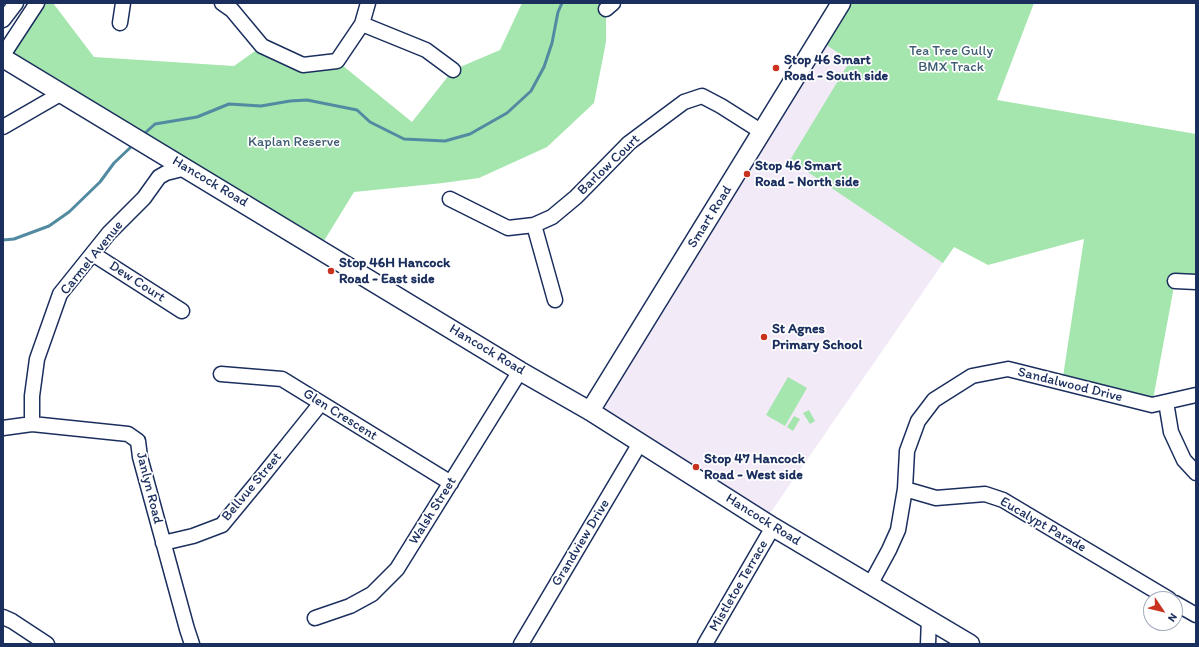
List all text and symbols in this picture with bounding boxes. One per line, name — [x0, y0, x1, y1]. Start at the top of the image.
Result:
park label: Tea Tree Gully BMX Track — [909, 43, 993, 76]
place label: Stop 46 Smart Road - South side — [784, 52, 888, 84]
marker: Stop 46 Smart Road - South side — [771, 63, 781, 73]
street label: Barlow Court — [574, 131, 644, 199]
park label: Kaplan Reserve — [248, 134, 340, 150]
street label: Hancock Road — [169, 153, 251, 211]
place label: Stop 46 Smart Road - North side — [755, 158, 859, 190]
marker: Stop 46 Smart Road - North side — [742, 169, 752, 179]
street label: Smart Road — [684, 183, 736, 251]
street label: Carmel Avenue — [57, 217, 127, 299]
place label: Stop 46H Hancock Road - East side — [339, 255, 450, 288]
street label: Dew Court — [106, 258, 168, 306]
marker: Stop 46H Hancock Road - East side — [326, 266, 336, 276]
street label: Hancock Road — [446, 321, 528, 379]
place label: St Agnes Primary School — [772, 321, 862, 354]
marker: St Agnes Primary School — [759, 332, 769, 342]
street label: Sandalwood Drive — [1016, 364, 1124, 406]
street label: Glen Crescent — [300, 385, 380, 445]
street label: Bellvue Street — [218, 449, 286, 525]
street label: Janlyn Road — [132, 450, 166, 526]
place label: Stop 47 Hancock Road - West side — [704, 451, 805, 484]
marker: Stop 47 Hancock Road - West side — [691, 462, 701, 472]
street label: Walsh Street — [406, 474, 460, 548]
street label: Hancock Road — [722, 490, 804, 550]
street label: Eucalypt Parade — [997, 494, 1089, 556]
street label: Grandview Drive — [548, 496, 614, 590]
street label: Mistletoe Terrace — [706, 537, 772, 635]
north arrow — [1143, 591, 1183, 631]
text: N — [1165, 611, 1180, 624]

